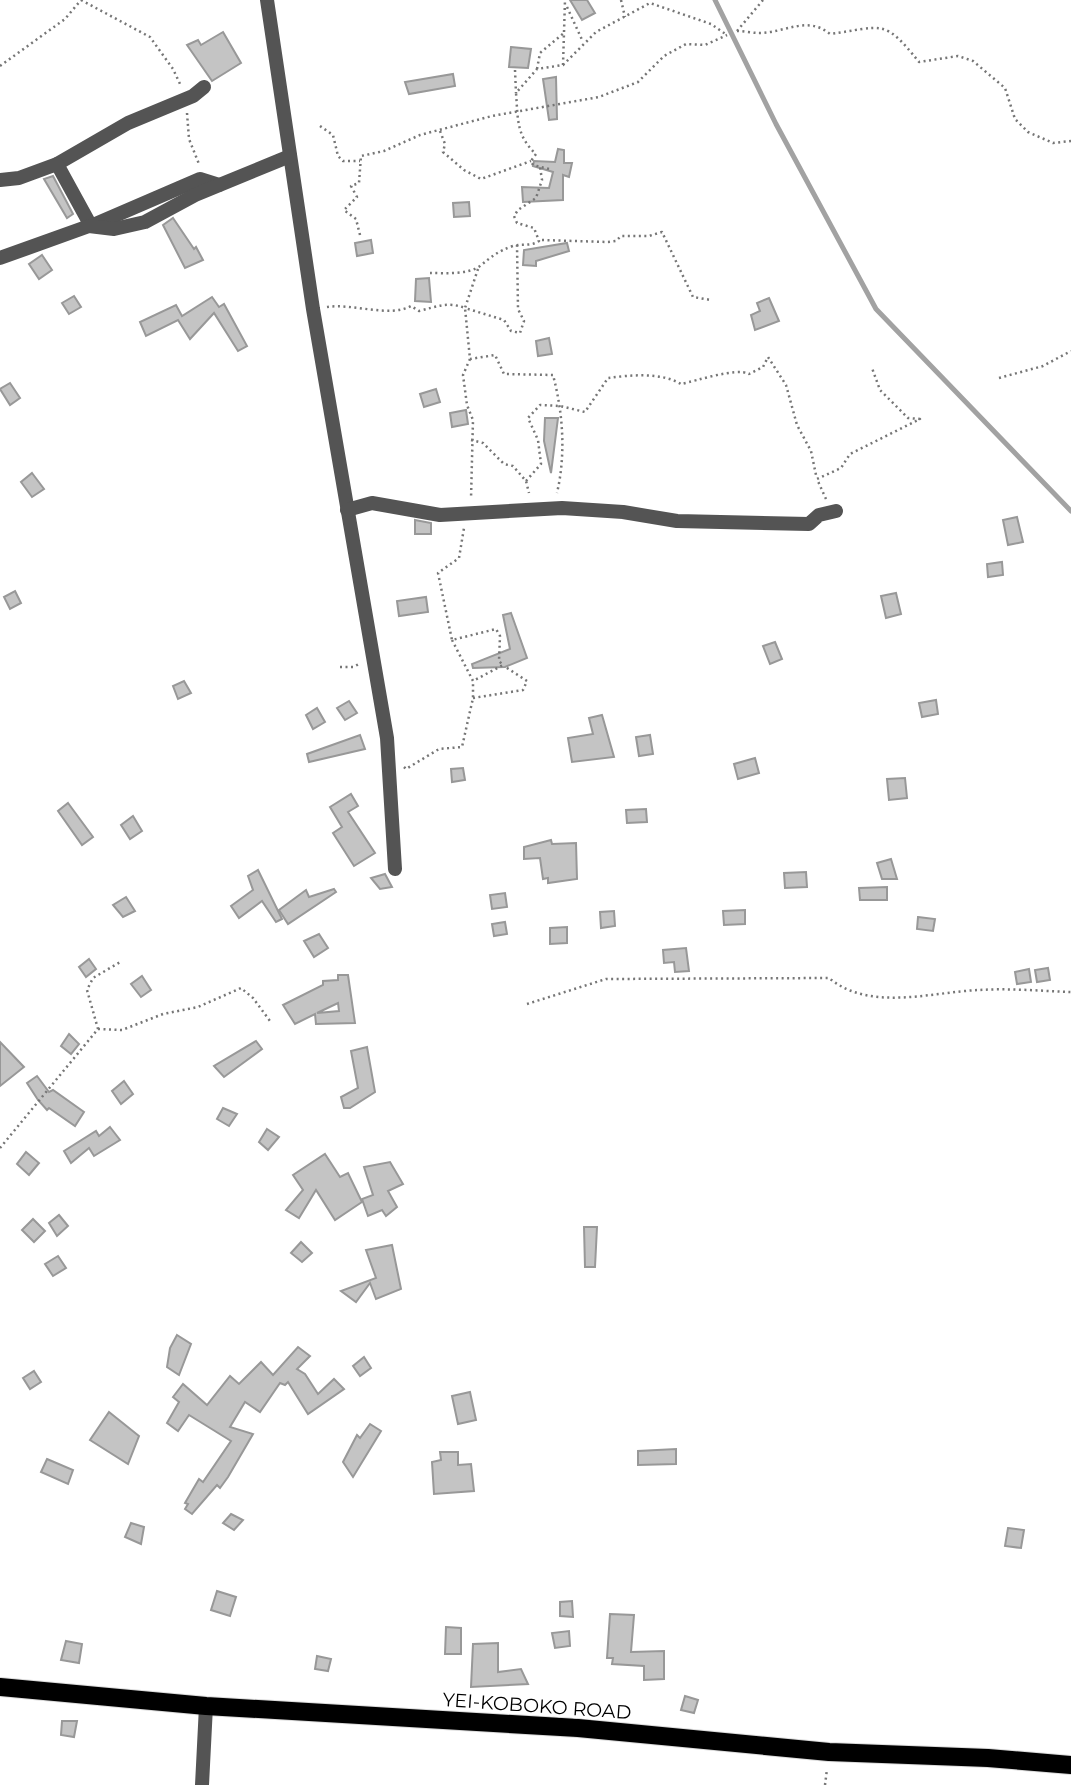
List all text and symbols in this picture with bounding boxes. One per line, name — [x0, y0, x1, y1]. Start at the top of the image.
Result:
street label: YEI-KOBOKO ROAD — [442, 1688, 632, 1724]

